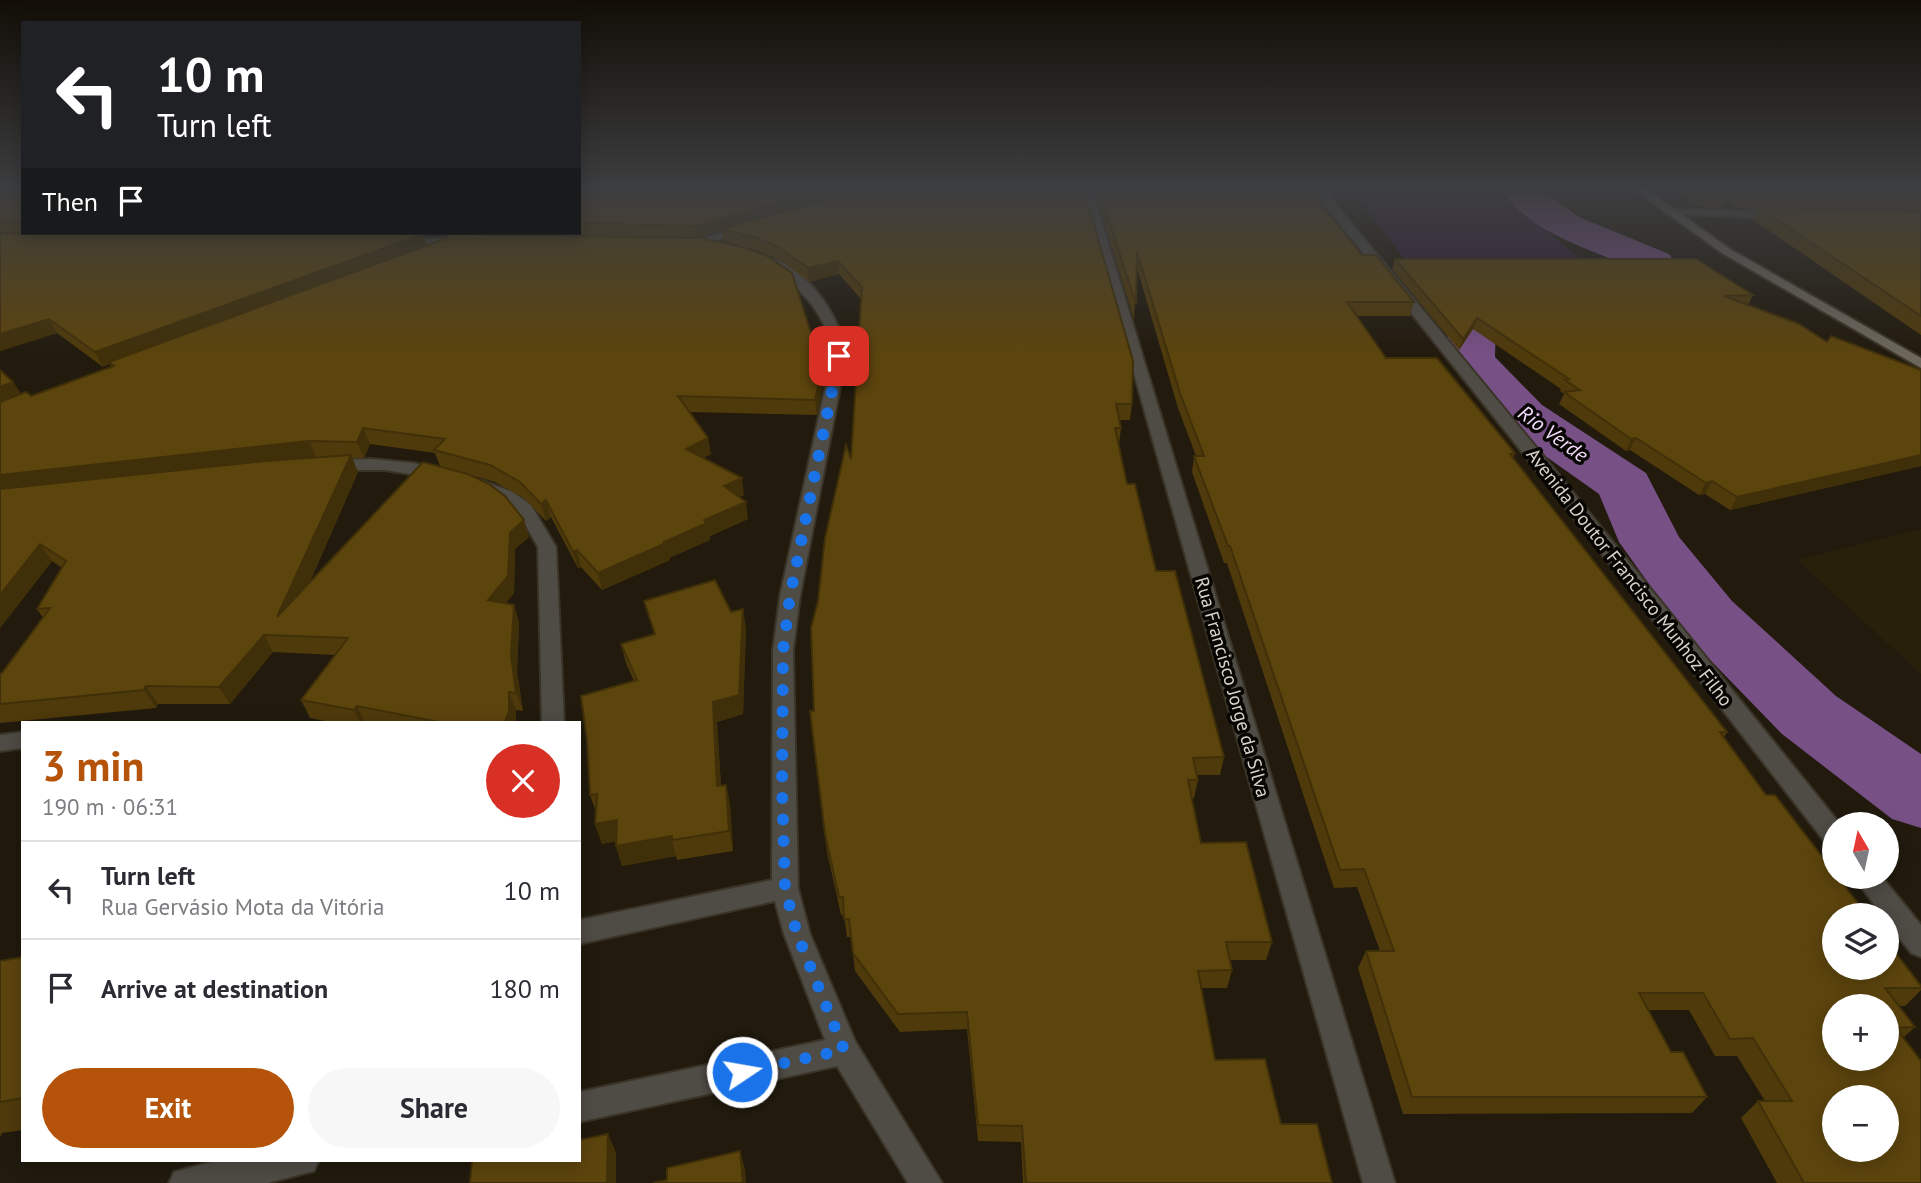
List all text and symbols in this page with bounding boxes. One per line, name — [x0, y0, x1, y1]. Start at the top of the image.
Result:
text: 10 m — [157, 42, 264, 106]
icon: left — [42, 49, 133, 140]
text: Turn left — [157, 104, 272, 146]
icon: arrive — [112, 182, 150, 220]
text: Then — [42, 185, 98, 218]
pin — [809, 326, 869, 386]
icon: arrive — [820, 337, 858, 375]
water label: Rio Verde — [1513, 399, 1594, 468]
street label: Avenida Doutor Francisco Munhoz Filho — [1522, 443, 1738, 711]
street label: Rua Francisco Jorge da Silva — [1190, 574, 1276, 800]
text: 3 min — [42, 738, 144, 793]
button: close — [486, 744, 560, 818]
text: 190 m · 06:31 — [42, 792, 178, 821]
north arrow — [1822, 812, 1899, 889]
map controls — [1822, 812, 1899, 1162]
text: Turn left — [101, 859, 195, 892]
icon: left — [42, 871, 80, 909]
text: 10 m — [504, 874, 560, 907]
text: Rua Gervásio Mota da Vitória — [101, 892, 384, 921]
button: layers — [1822, 903, 1899, 980]
icon: arrive — [42, 969, 80, 1007]
text: Arrive at destination — [101, 972, 328, 1005]
text: 180 m — [489, 972, 560, 1005]
button: + — [1822, 994, 1899, 1071]
position arrow — [705, 1035, 779, 1109]
button: Exit — [42, 1068, 294, 1148]
button: Share — [308, 1068, 560, 1148]
button: − — [1822, 1085, 1899, 1162]

